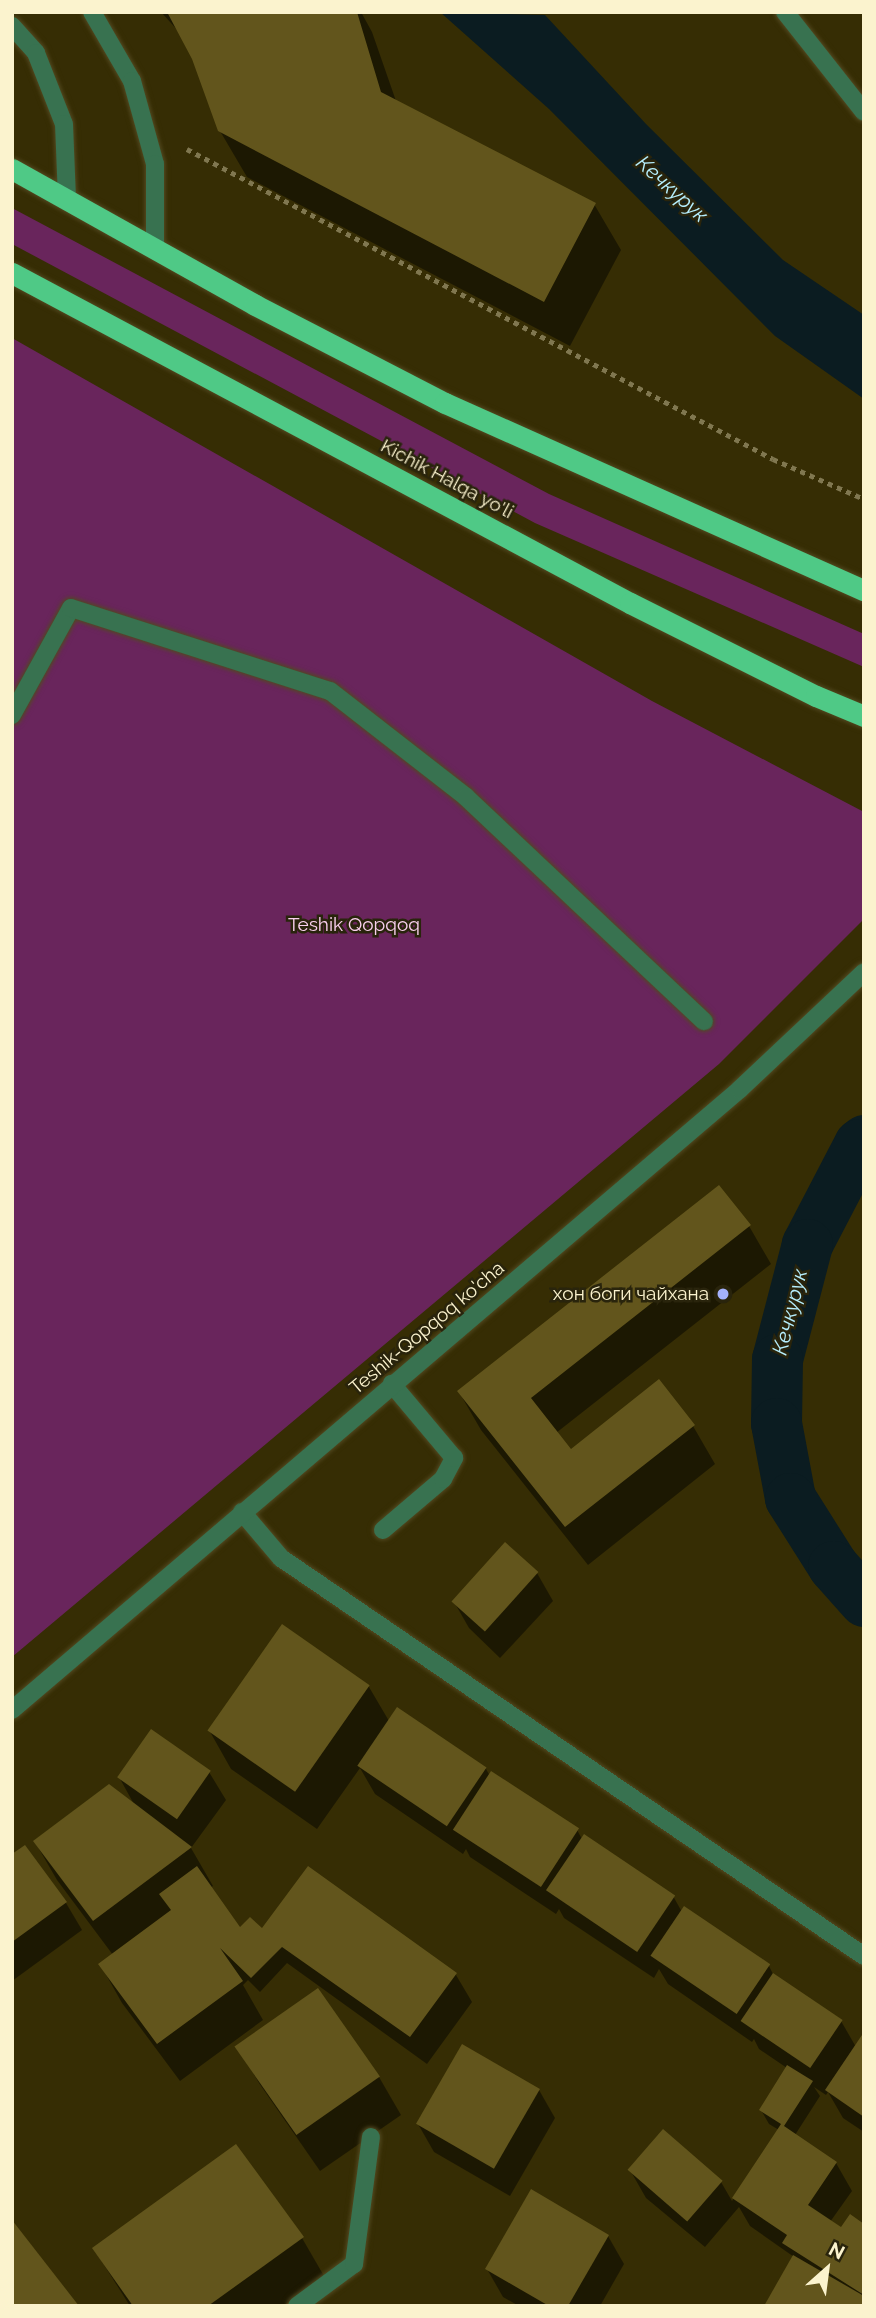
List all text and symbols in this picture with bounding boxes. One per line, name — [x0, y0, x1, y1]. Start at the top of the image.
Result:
water label: Кечкурук — [631, 150, 713, 228]
street label: Kichik Halqa yo'li — [377, 434, 517, 524]
park label: Teshik Qopqoq — [288, 914, 420, 936]
street label: Teshik-Qopqoq ko'cha — [345, 1257, 509, 1399]
water label: Кечкурук — [767, 1266, 813, 1358]
place label: хон боги чайхана — [553, 1283, 709, 1305]
marker: хон боги чайхана — [715, 1286, 731, 1302]
north arrow — [792, 2234, 862, 2304]
text: N — [825, 2237, 848, 2264]

